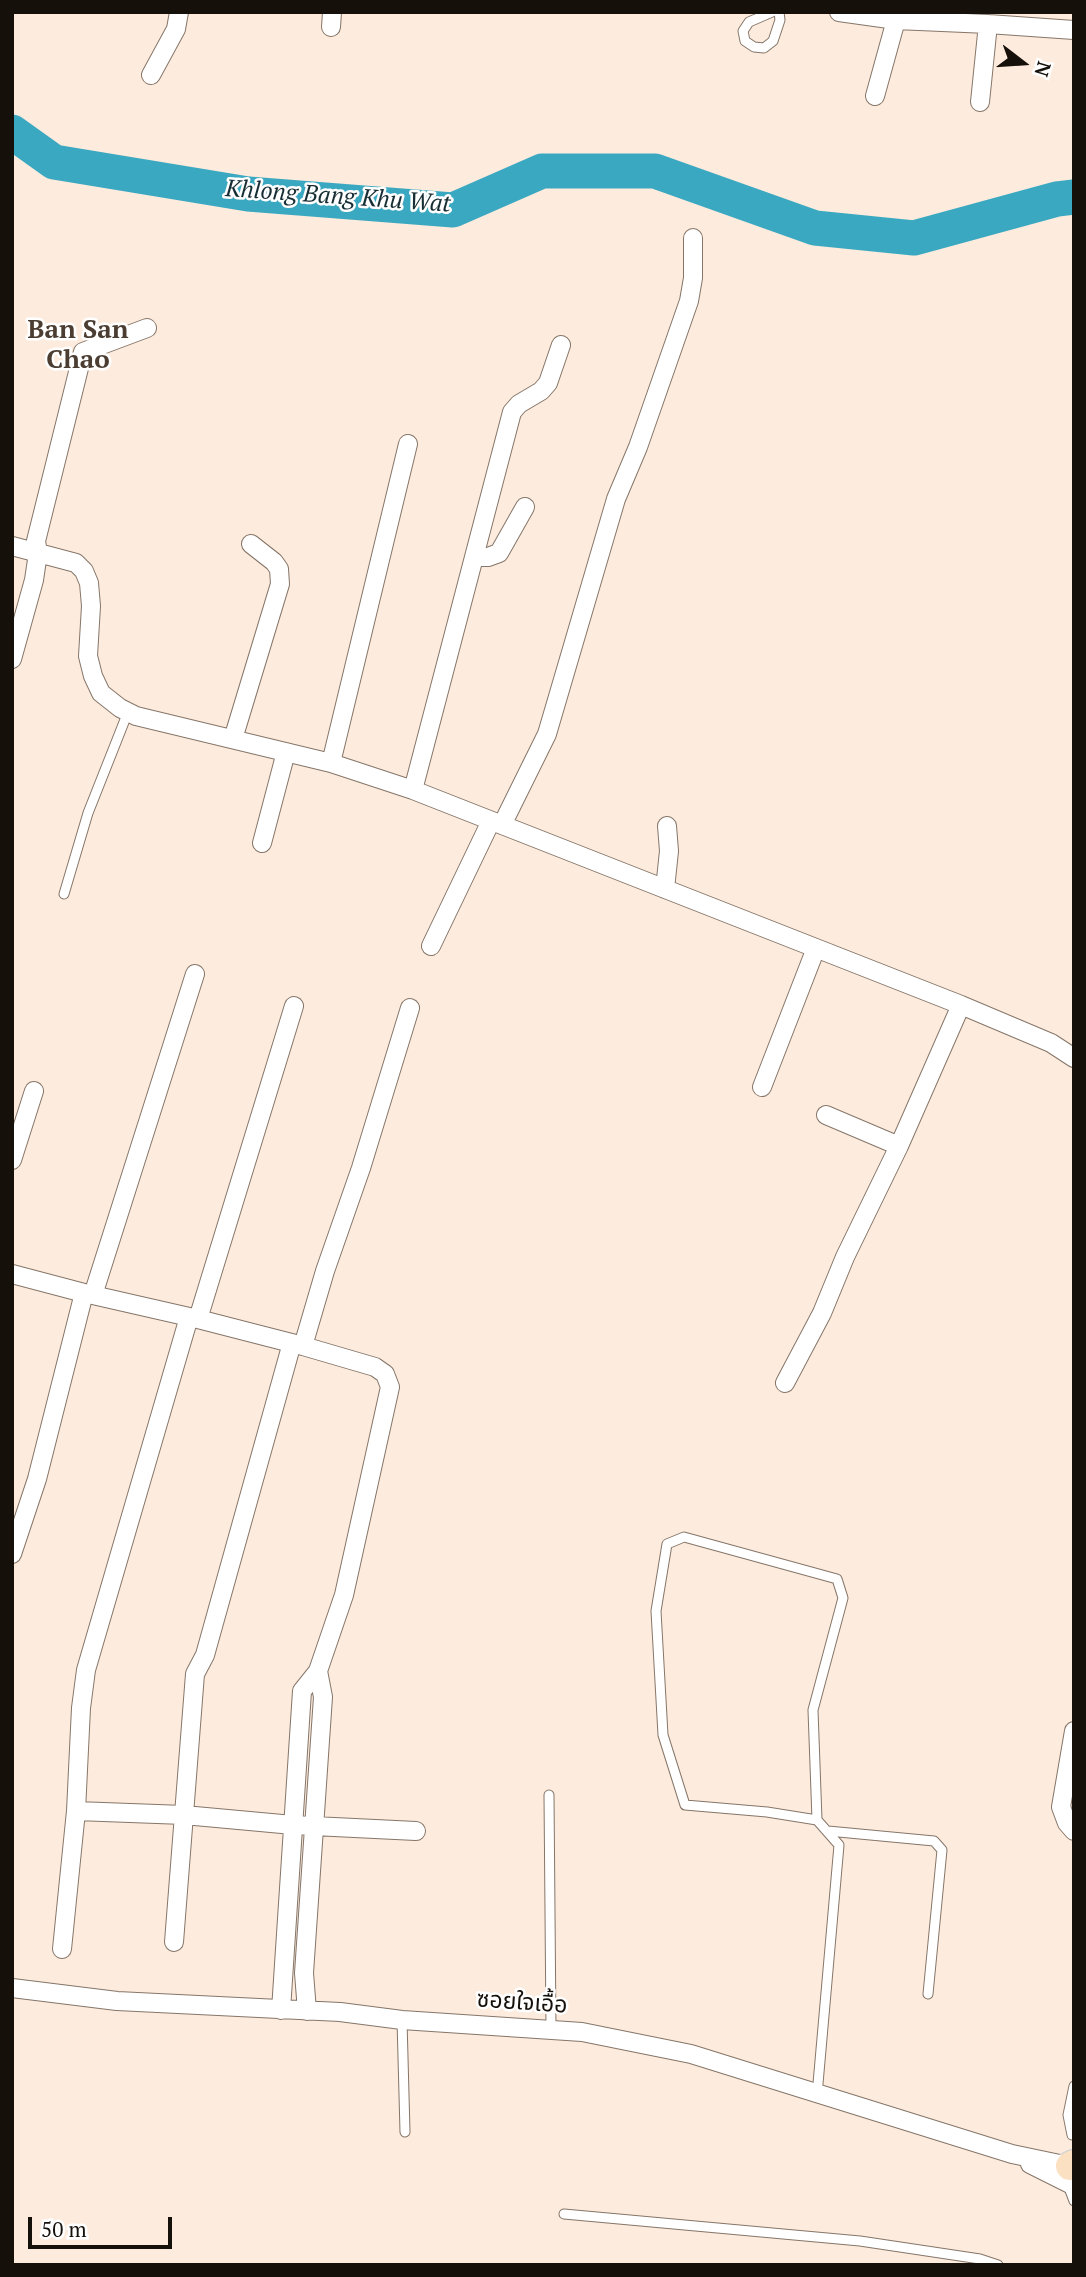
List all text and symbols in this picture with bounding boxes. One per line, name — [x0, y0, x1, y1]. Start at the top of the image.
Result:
north arrow — [988, 28, 1058, 98]
text: N — [1030, 59, 1058, 80]
water label: Khlong Bang Khu Wat — [225, 175, 451, 219]
district label: Ban San Chao — [28, 315, 128, 376]
street label: ซอยใจเอื้อ — [476, 1986, 568, 2020]
scale bar — [32, 2204, 175, 2248]
text: 50 m — [41, 2215, 87, 2243]

